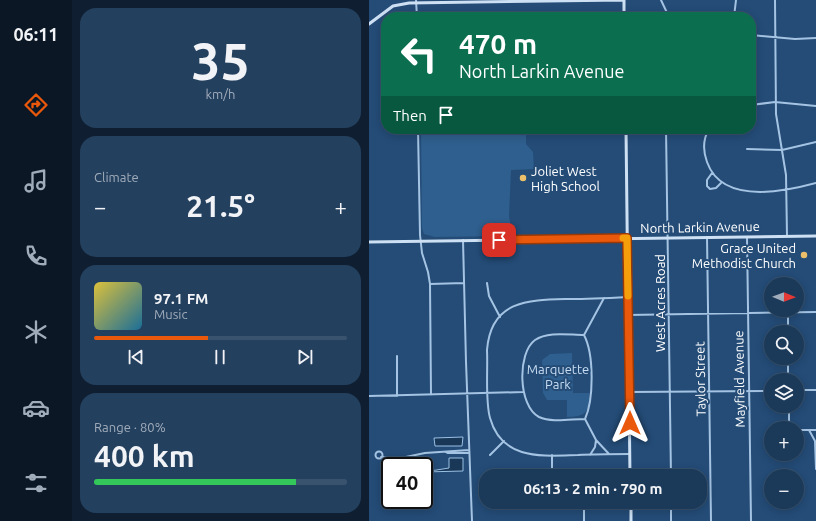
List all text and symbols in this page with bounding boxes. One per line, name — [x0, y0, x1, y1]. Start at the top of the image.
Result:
text: 06:11 — [13, 24, 59, 44]
icon: left — [393, 28, 445, 80]
text: 470 m — [459, 28, 537, 59]
text: 35 — [191, 32, 250, 90]
text: North Larkin Avenue — [459, 61, 624, 81]
text: km/h — [205, 87, 236, 101]
icon: directions — [22, 91, 50, 119]
icon: arrive — [435, 104, 457, 126]
text: Then — [393, 107, 427, 124]
place label: Joliet West High School — [531, 164, 601, 193]
icon: music — [22, 167, 50, 195]
text: Climate — [94, 170, 139, 184]
marker: Joliet West High School — [518, 173, 528, 183]
text: 21.5° — [186, 189, 255, 223]
text: − — [94, 194, 106, 219]
text: + — [335, 194, 347, 219]
street label: North Larkin Avenue — [640, 219, 760, 235]
pin — [482, 223, 516, 257]
icon: arrive — [488, 229, 510, 251]
place label: Grace United Methodist Church — [692, 241, 796, 270]
icon: phone — [22, 242, 50, 270]
marker: Grace United Methodist Church — [799, 250, 809, 260]
street label: West Acres Road — [653, 254, 667, 352]
north arrow — [764, 277, 804, 317]
map controls — [764, 277, 804, 509]
text: 97.1 FM — [154, 290, 208, 307]
text: Music — [154, 307, 188, 321]
icon: climate — [22, 318, 50, 346]
button: search — [764, 325, 804, 365]
street label: Mayfield Avenue — [731, 330, 747, 428]
street label: Taylor Street — [692, 341, 708, 417]
icon: previous — [125, 346, 147, 368]
icon: pause — [209, 346, 231, 368]
icon: next — [294, 346, 316, 368]
park label: Marquette Park — [527, 362, 589, 391]
button: layers — [764, 373, 804, 413]
icon: car — [22, 394, 50, 422]
position arrow — [609, 402, 651, 444]
text: Range · 80% — [94, 420, 166, 434]
button: + — [764, 421, 804, 461]
text: 400 km — [94, 439, 195, 473]
speed limit sign: 40 — [381, 457, 433, 509]
icon: filters — [22, 469, 50, 497]
button: − — [764, 469, 804, 509]
text: 06:13 · 2 min · 790 m — [524, 480, 662, 497]

